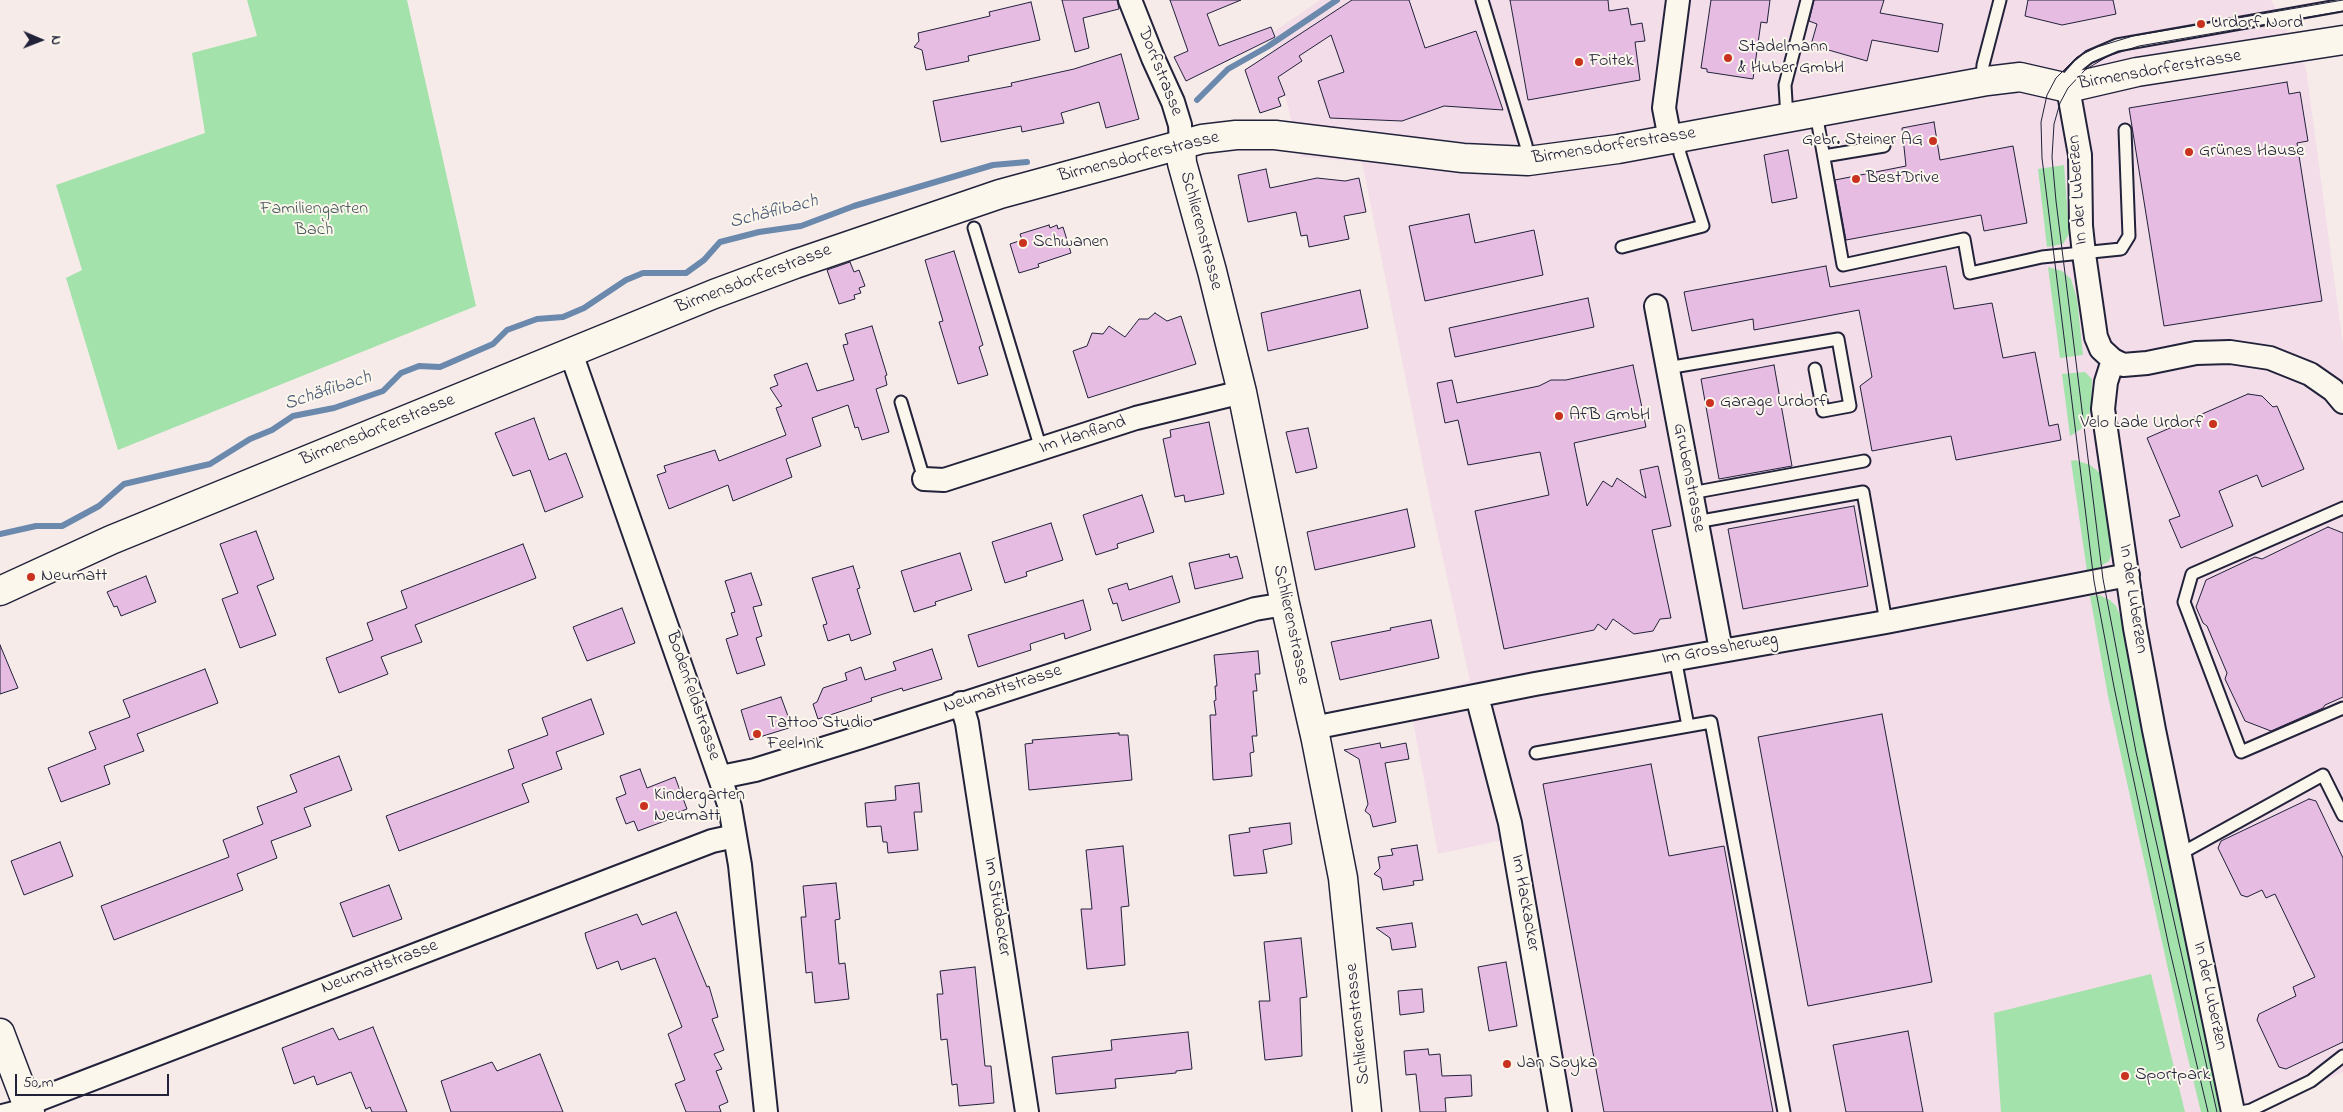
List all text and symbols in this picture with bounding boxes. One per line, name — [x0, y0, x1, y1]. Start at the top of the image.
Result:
place label: Urdorf Nord — [2211, 13, 2303, 35]
north arrow — [15, 15, 65, 65]
marker: Urdorf Nord — [2195, 18, 2207, 30]
street label: Dorfstrasse — [1131, 25, 1187, 119]
text: N — [45, 35, 66, 45]
place label: Stadelmann & Huber GmbH — [1738, 37, 1844, 80]
street label: Birmensdorferstrasse — [2077, 46, 2243, 96]
place label: Foitek — [1589, 51, 1634, 73]
marker: Stadelmann & Huber GmbH — [1722, 52, 1734, 64]
marker: Foitek — [1573, 56, 1585, 68]
street label: Birmensdorferstrasse — [1531, 123, 1697, 171]
street label: Birmensdorferstrasse — [1056, 128, 1222, 188]
place label: Gebr. Steiner AG — [1802, 130, 1923, 152]
street label: In der Luberzen — [2064, 134, 2094, 246]
marker: Gebr. Steiner AG — [1927, 135, 1939, 147]
place label: Grünes Hause — [2199, 141, 2304, 163]
marker: Grünes Hause — [2183, 146, 2195, 158]
place label: BestDrive — [1866, 168, 1939, 190]
street label: Schlierenstrasse — [1174, 169, 1226, 293]
marker: BestDrive — [1850, 173, 1862, 185]
water label: Schäflibach — [728, 191, 820, 235]
park label: Familiengarten Bach — [260, 199, 368, 242]
place label: Schwanen — [1033, 232, 1108, 254]
marker: Schwanen — [1017, 237, 1029, 249]
street label: Birmensdorferstrasse — [673, 240, 835, 320]
water label: Schäflibach — [282, 367, 374, 417]
street label: Birmensdorferstrasse — [297, 390, 459, 472]
place label: Garage Urdorf — [1720, 392, 1827, 414]
marker: Garage Urdorf — [1704, 397, 1716, 409]
place label: AfB GmbH — [1569, 405, 1650, 427]
marker: AfB GmbH — [1553, 410, 1565, 422]
street label: Im Hanfland — [1037, 412, 1129, 460]
place label: Velo Lade Urdorf — [2080, 413, 2203, 435]
marker: Velo Lade Urdorf — [2207, 418, 2219, 430]
street label: Grubenstrasse — [1667, 422, 1709, 534]
street label: In der Luberzen — [2113, 543, 2151, 655]
street label: Schlierenstrasse — [1267, 563, 1313, 687]
place label: Neumatt — [41, 566, 107, 588]
marker: Neumatt — [25, 571, 37, 583]
street label: Bodenfeldstrasse — [660, 629, 724, 763]
street label: Im Grossherweg — [1660, 629, 1780, 671]
street label: Neumattstrasse — [941, 661, 1065, 719]
place label: Tattoo Studio Feel Ink — [767, 713, 873, 756]
marker: Tattoo Studio Feel Ink — [751, 728, 763, 740]
place label: Kindergarten Neumatt — [654, 785, 745, 828]
marker: Kindergarten Neumatt — [638, 800, 650, 812]
street label: Im Hackacker — [1505, 853, 1543, 953]
street label: Im Stüdacker — [978, 856, 1014, 958]
street label: Neumattstrasse — [319, 936, 441, 1000]
street label: In der Luberzen — [2187, 940, 2231, 1052]
street label: Schlierenstrasse — [1342, 962, 1376, 1086]
place label: Jan Soyka — [1517, 1053, 1597, 1075]
marker: Jan Soyka — [1501, 1058, 1513, 1070]
scale bar — [18, 1064, 171, 1096]
place label: Sportpark — [2135, 1065, 2210, 1087]
marker: Sportpark — [2119, 1070, 2131, 1082]
text: 50 m — [23, 1072, 53, 1094]

